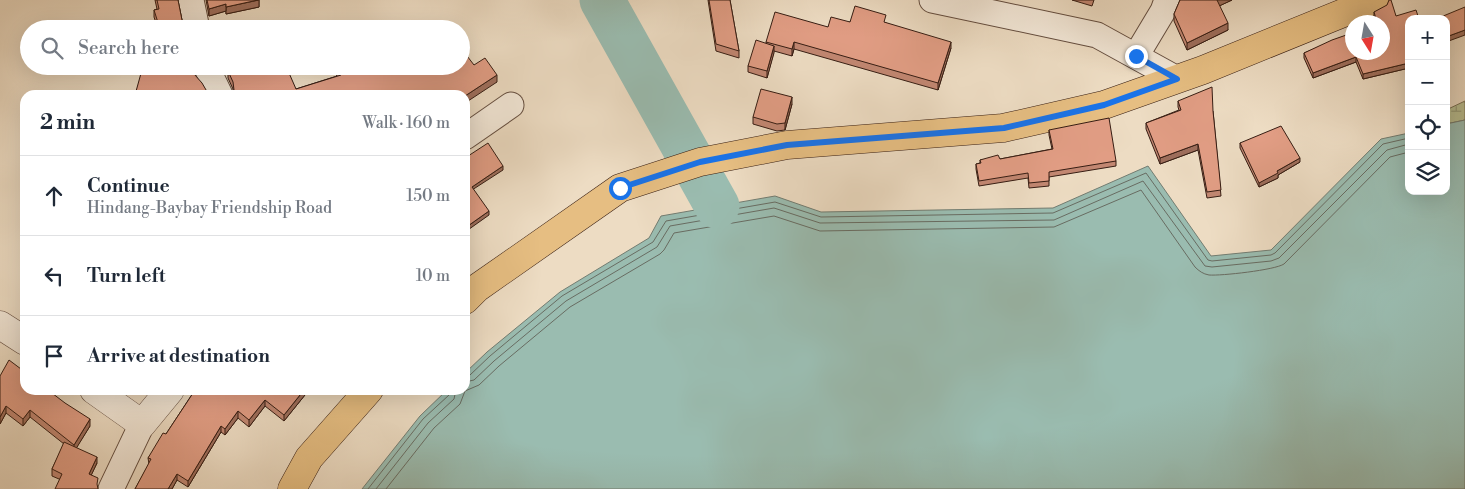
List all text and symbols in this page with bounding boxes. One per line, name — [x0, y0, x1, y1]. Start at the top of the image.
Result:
north arrow — [1345, 15, 1390, 60]
map controls — [1405, 15, 1450, 195]
button: + — [1405, 15, 1450, 60]
search box — [20, 20, 470, 75]
icon: search — [38, 34, 66, 62]
text: Search here — [78, 36, 179, 60]
route end — [1125, 45, 1148, 68]
button: − — [1405, 60, 1450, 105]
button: locate — [1405, 105, 1450, 150]
text: 2 min — [40, 110, 95, 136]
text: Walk · 160 m — [362, 113, 450, 133]
button: layers — [1405, 150, 1450, 195]
text: Continue — [87, 174, 170, 198]
route start — [609, 177, 632, 200]
icon: ahead — [40, 182, 68, 210]
text: 150 m — [406, 186, 450, 206]
text: Hindang-Baybay Friendship Road — [87, 198, 332, 218]
icon: left — [40, 262, 68, 290]
text: Turn left — [87, 264, 166, 288]
text: 10 m — [416, 266, 450, 286]
icon: arrive — [40, 342, 68, 370]
text: Arrive at destination — [87, 344, 270, 368]

